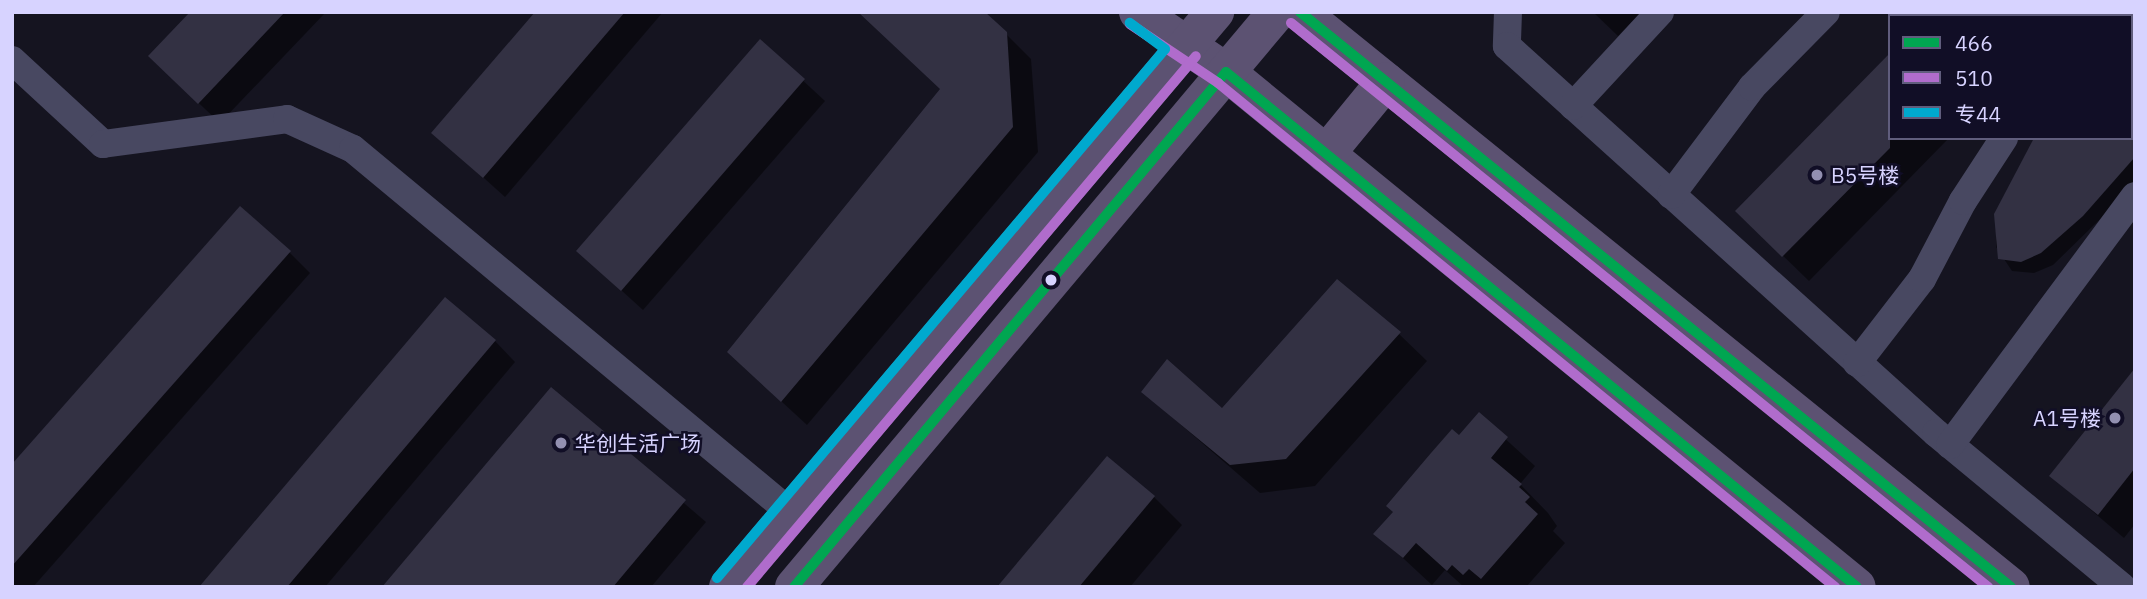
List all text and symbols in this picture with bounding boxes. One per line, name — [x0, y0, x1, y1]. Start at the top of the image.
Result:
legend — [1888, 14, 2133, 140]
text: 466 — [1955, 29, 1993, 57]
text: 510 — [1955, 64, 1993, 92]
text: 专44 — [1955, 100, 2001, 128]
place label: B5号楼 — [1831, 162, 1899, 188]
marker: B5号楼 — [1809, 167, 1825, 183]
unlabelled marker — [1044, 273, 1058, 287]
place label: A1号楼 — [2033, 405, 2101, 431]
marker: A1号楼 — [2107, 410, 2123, 426]
place label: 华创生活广场 — [575, 430, 701, 456]
marker: 华创生活广场 — [553, 435, 569, 451]

